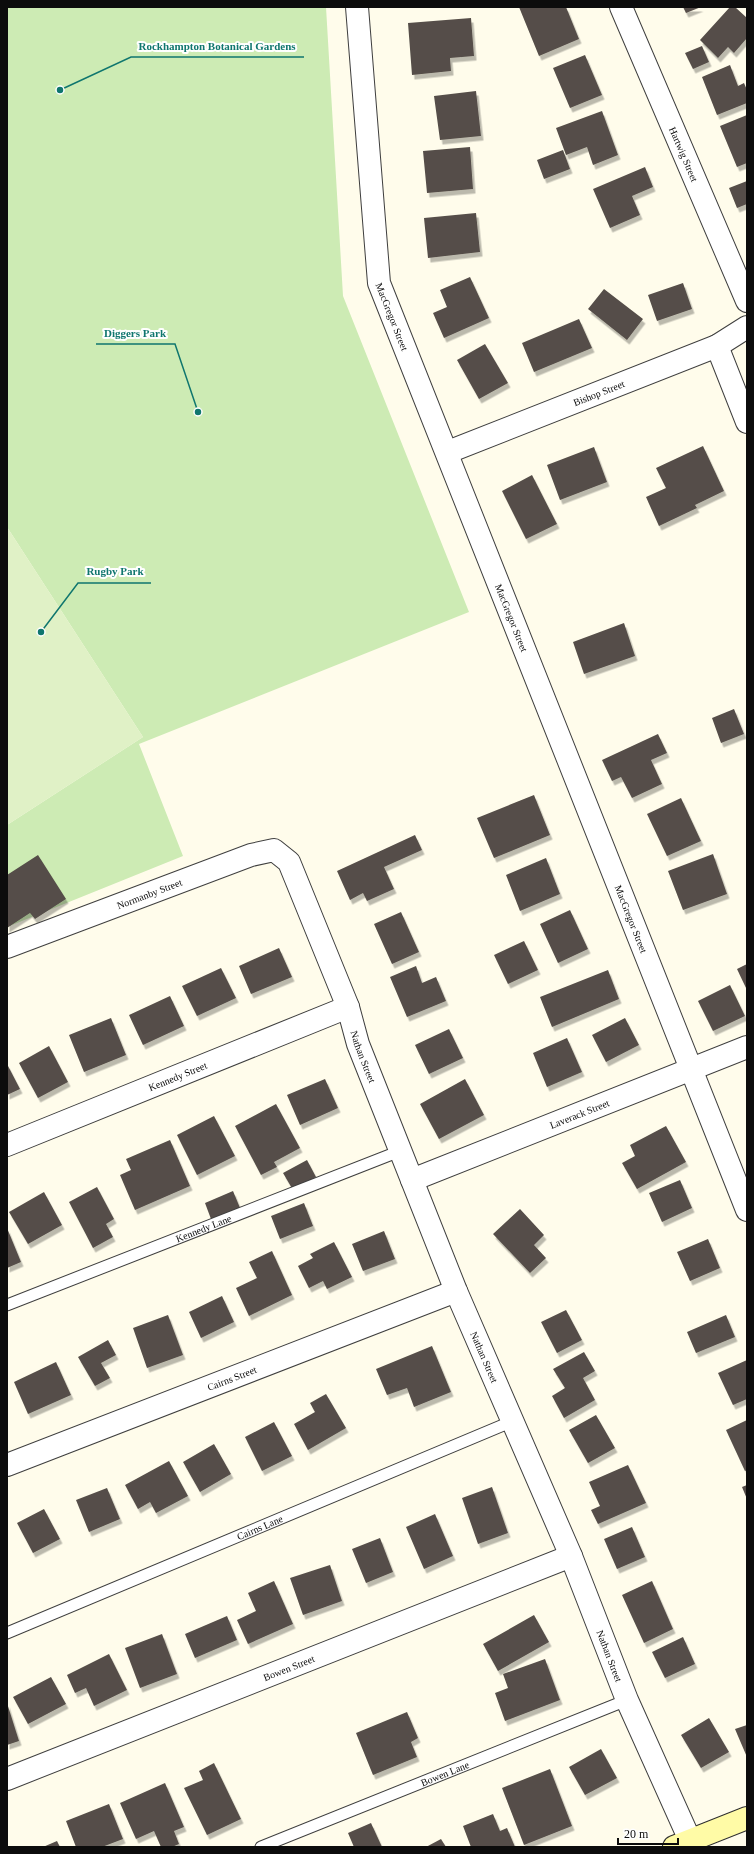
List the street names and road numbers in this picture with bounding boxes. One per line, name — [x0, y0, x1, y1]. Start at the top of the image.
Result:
street label: Hartwig Street — [667, 125, 701, 183]
street label: MacGregor Street — [374, 281, 411, 352]
street label: Bishop Street — [571, 377, 626, 408]
street label: MacGregor Street — [493, 582, 530, 653]
street label: Normanby Street — [115, 876, 184, 911]
street label: MacGregor Street — [613, 883, 650, 955]
street label: Nathan Street — [349, 1029, 378, 1084]
street label: Kennedy Street — [147, 1059, 209, 1093]
street label: Laverack Street — [548, 1097, 611, 1130]
street label: Kennedy Lane — [174, 1212, 233, 1244]
street label: Nathan Street — [469, 1330, 501, 1384]
street label: Cairns Street — [205, 1363, 258, 1392]
street label: Cairns Lane — [235, 1512, 285, 1542]
street label: Nathan Street — [595, 1628, 625, 1683]
street label: Bowen Street — [262, 1652, 316, 1683]
street label: Bowen Lane — [419, 1758, 471, 1788]

